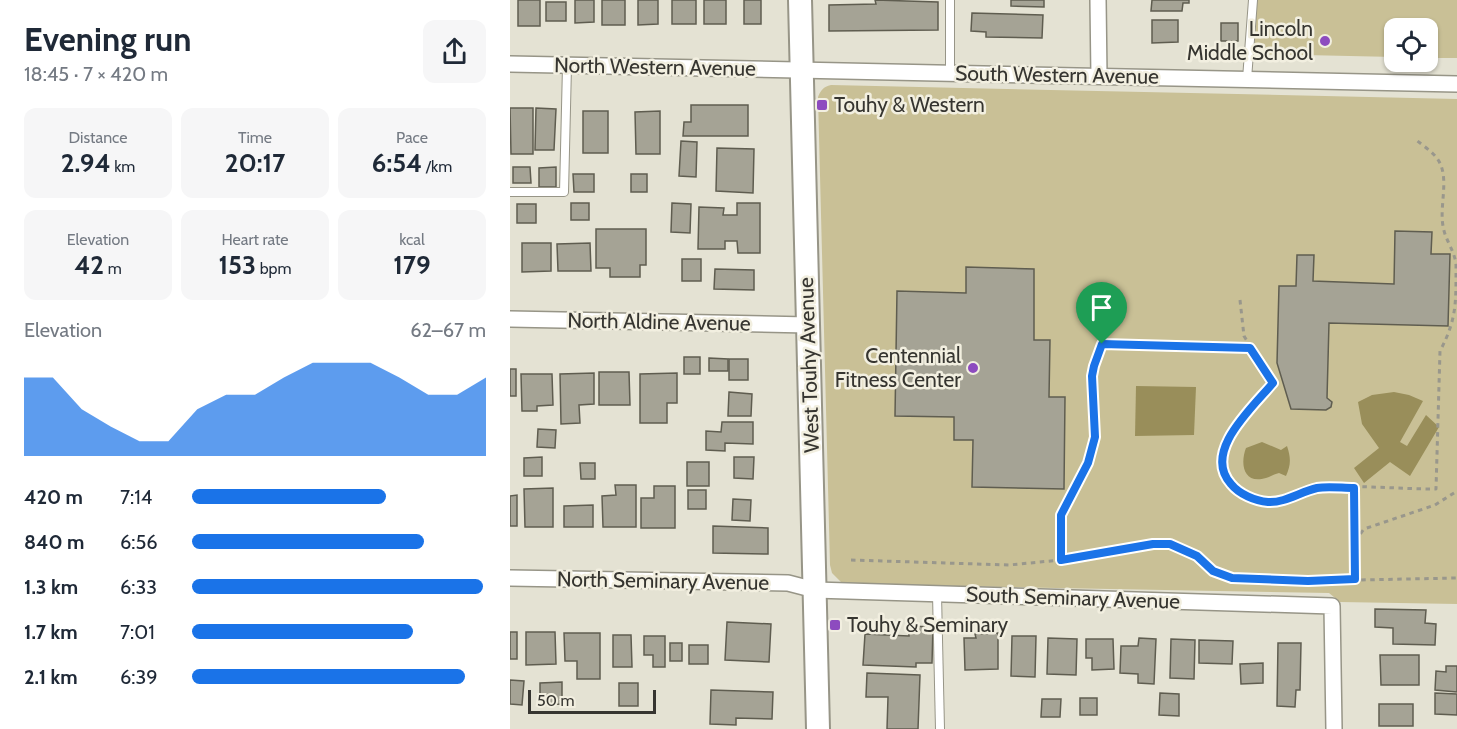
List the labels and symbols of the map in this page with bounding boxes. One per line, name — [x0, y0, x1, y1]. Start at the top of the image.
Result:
place label: Lincoln Middle School — [1187, 16, 1313, 65]
marker: Lincoln Middle School — [1318, 34, 1332, 48]
street label: North Western Avenue — [554, 52, 756, 81]
street label: South Western Avenue — [955, 60, 1159, 89]
place label: Touhy & Western — [834, 92, 985, 117]
marker: Touhy & Western — [815, 98, 829, 112]
street label: West Touhy Avenue — [793, 277, 824, 453]
pin — [1076, 282, 1127, 344]
street label: North Aldine Avenue — [567, 307, 751, 336]
place label: Centennial Fitness Center — [835, 343, 961, 392]
marker: Centennial Fitness Center — [966, 361, 980, 375]
street label: North Seminary Avenue — [557, 566, 770, 595]
street label: South Seminary Avenue — [966, 581, 1181, 614]
place label: Touhy & Seminary — [847, 612, 1008, 637]
marker: Touhy & Seminary — [828, 618, 842, 632]
scale bar — [528, 687, 656, 714]

